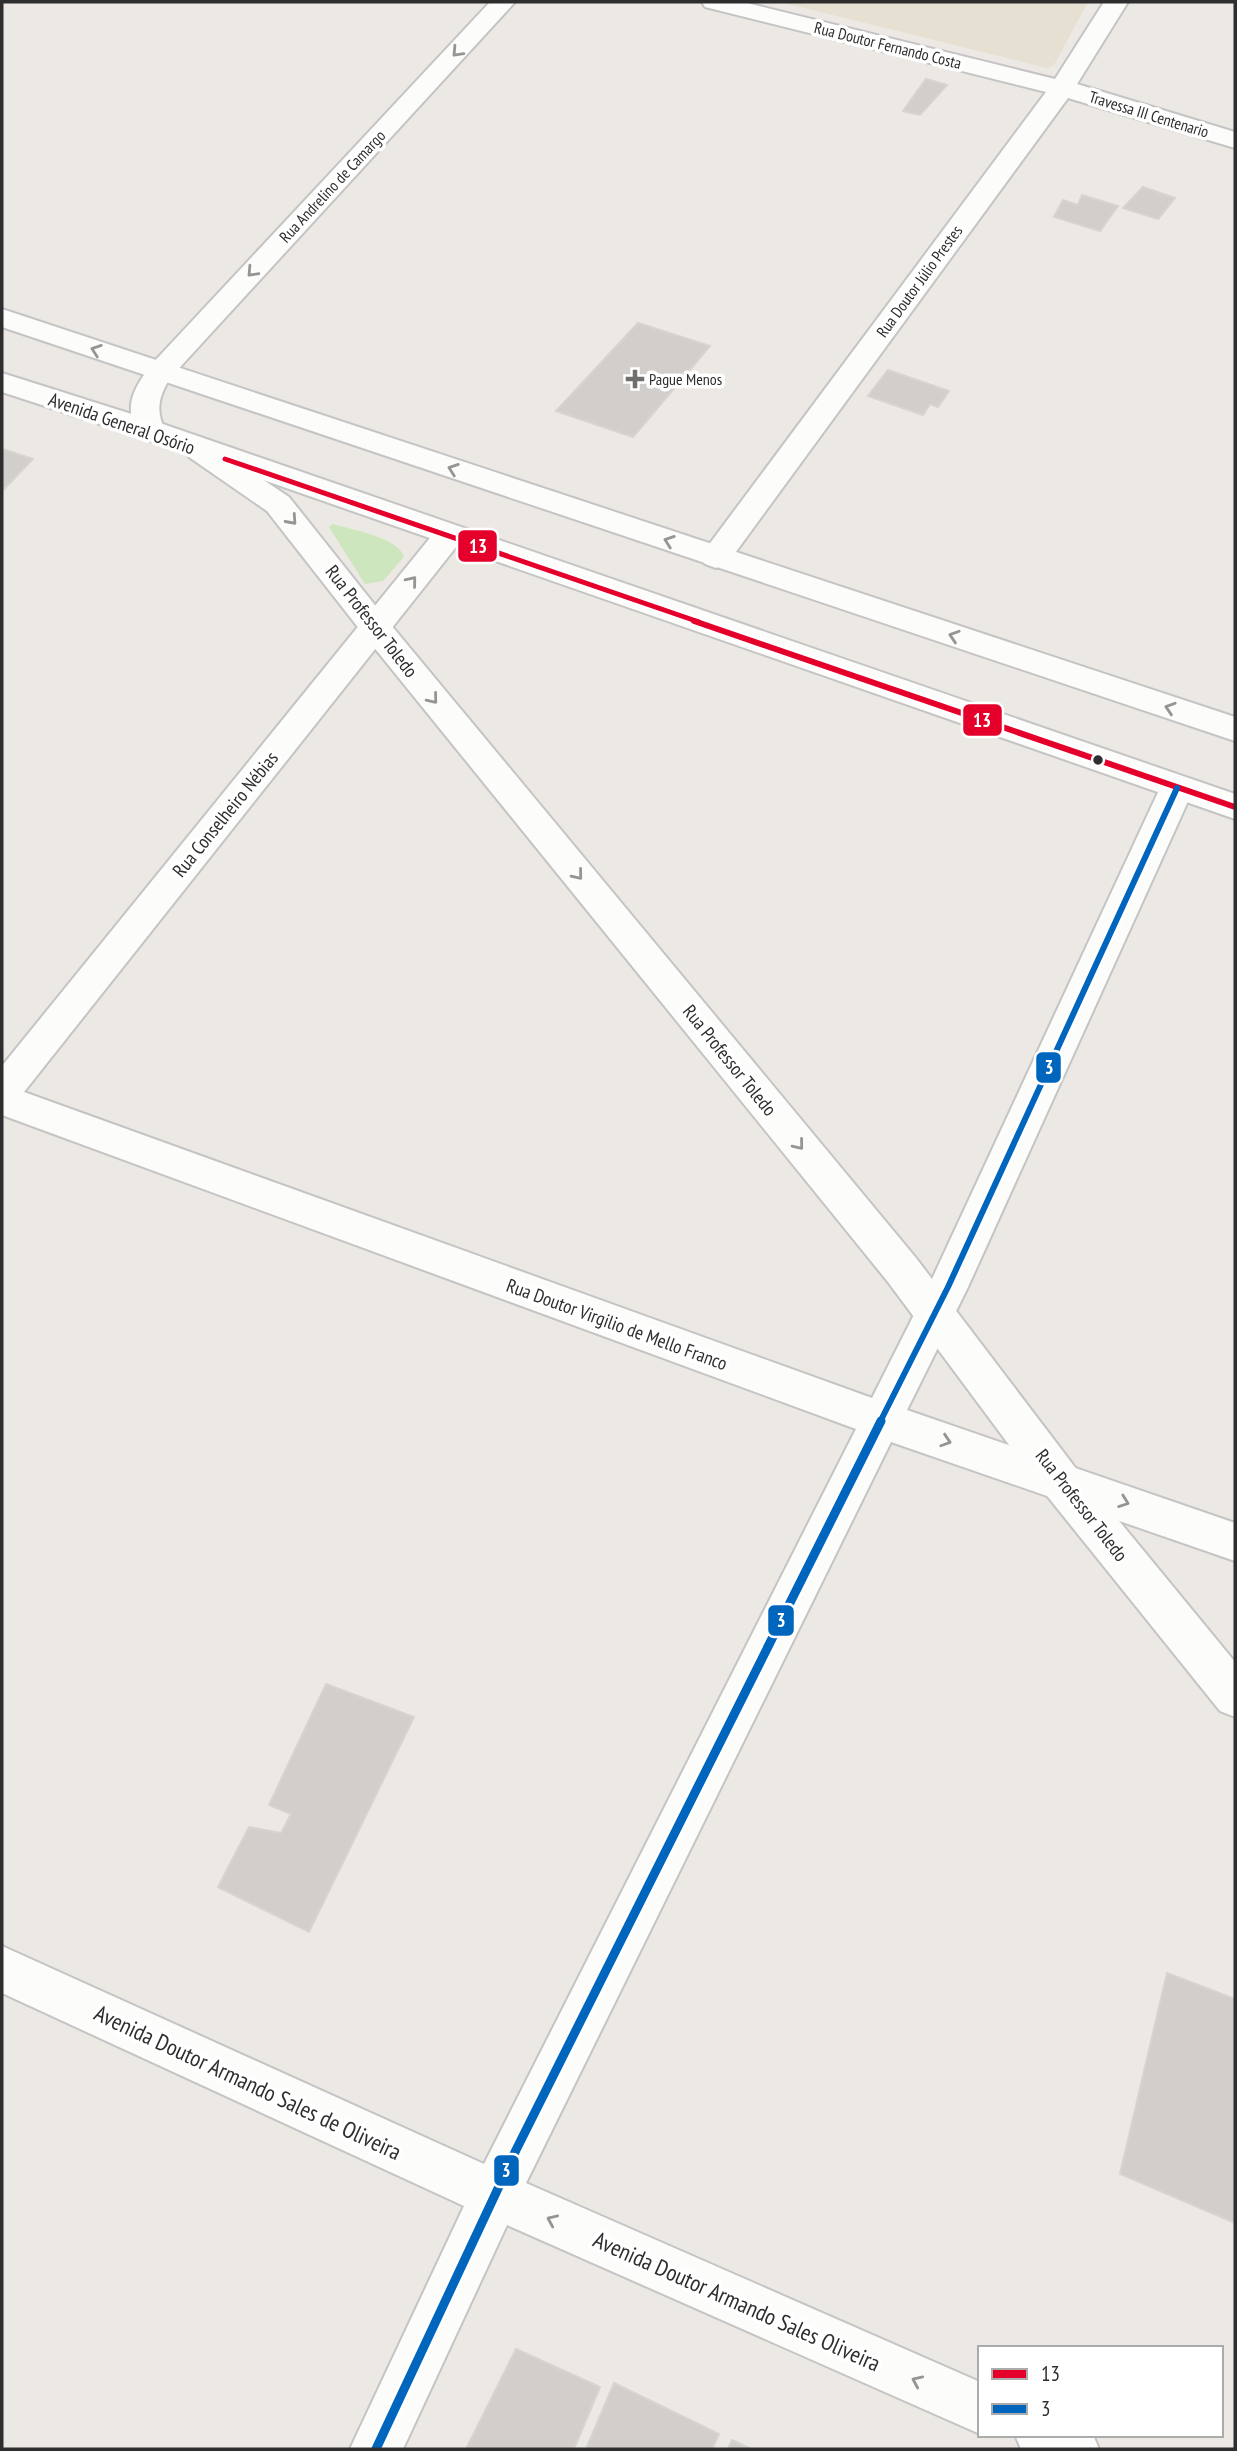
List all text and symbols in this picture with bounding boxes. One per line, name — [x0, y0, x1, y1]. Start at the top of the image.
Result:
street label: Rua Doutor Fernando Costa — [812, 17, 964, 73]
one-way arrow — [452, 44, 465, 57]
street label: Travessa III Centenario — [1087, 86, 1211, 142]
street label: Rua Andrelino de Camargo — [275, 126, 389, 246]
street label: Rua Doutor Júlio Prestes — [872, 221, 966, 341]
one-way arrow — [248, 264, 260, 277]
one-way arrow — [90, 343, 102, 358]
place label: Pague Menos — [649, 369, 722, 389]
marker: Pague Menos — [627, 371, 643, 387]
street label: Avenida General Osório — [46, 387, 198, 459]
one-way arrow — [448, 463, 460, 477]
one-way arrow — [284, 512, 297, 525]
line badge: 13 — [457, 529, 498, 563]
text: 13 — [469, 534, 487, 558]
one-way arrow — [663, 535, 676, 549]
street label: Rua Professor Toledo — [321, 560, 423, 682]
one-way arrow — [403, 577, 416, 589]
one-way arrow — [949, 630, 961, 645]
one-way arrow — [425, 691, 438, 703]
one-way arrow — [1165, 702, 1177, 716]
line badge: 13 — [962, 703, 1003, 737]
text: 13 — [973, 708, 991, 732]
street label: Rua Conselheiro Nébias — [167, 746, 283, 882]
unlabelled marker — [1091, 753, 1105, 767]
one-way arrow — [569, 867, 582, 879]
street label: Rua Professor Toledo — [678, 1000, 782, 1120]
line badge: 3 — [1035, 1051, 1062, 1084]
text: 3 — [1044, 1055, 1054, 1079]
one-way arrow — [791, 1138, 804, 1150]
street label: Rua Doutor Virgilio de Mello Franco — [503, 1273, 731, 1375]
one-way arrow — [939, 1433, 951, 1447]
street label: Rua Professor Toledo — [1031, 1444, 1133, 1566]
one-way arrow — [1117, 1494, 1129, 1508]
line badge: 3 — [767, 1604, 795, 1637]
text: 3 — [776, 1608, 786, 1632]
street label: Avenida Doutor Armando Sales de Oliveira — [90, 1998, 406, 2166]
line badge: 3 — [493, 2154, 520, 2187]
text: 3 — [501, 2158, 511, 2182]
one-way arrow — [547, 2214, 559, 2228]
street label: Avenida Doutor Armando Sales Oliveira — [589, 2225, 885, 2377]
legend — [978, 2346, 1223, 2437]
text: 13 — [1041, 2360, 1060, 2387]
one-way arrow — [912, 2375, 925, 2389]
text: 3 — [1041, 2395, 1050, 2422]

